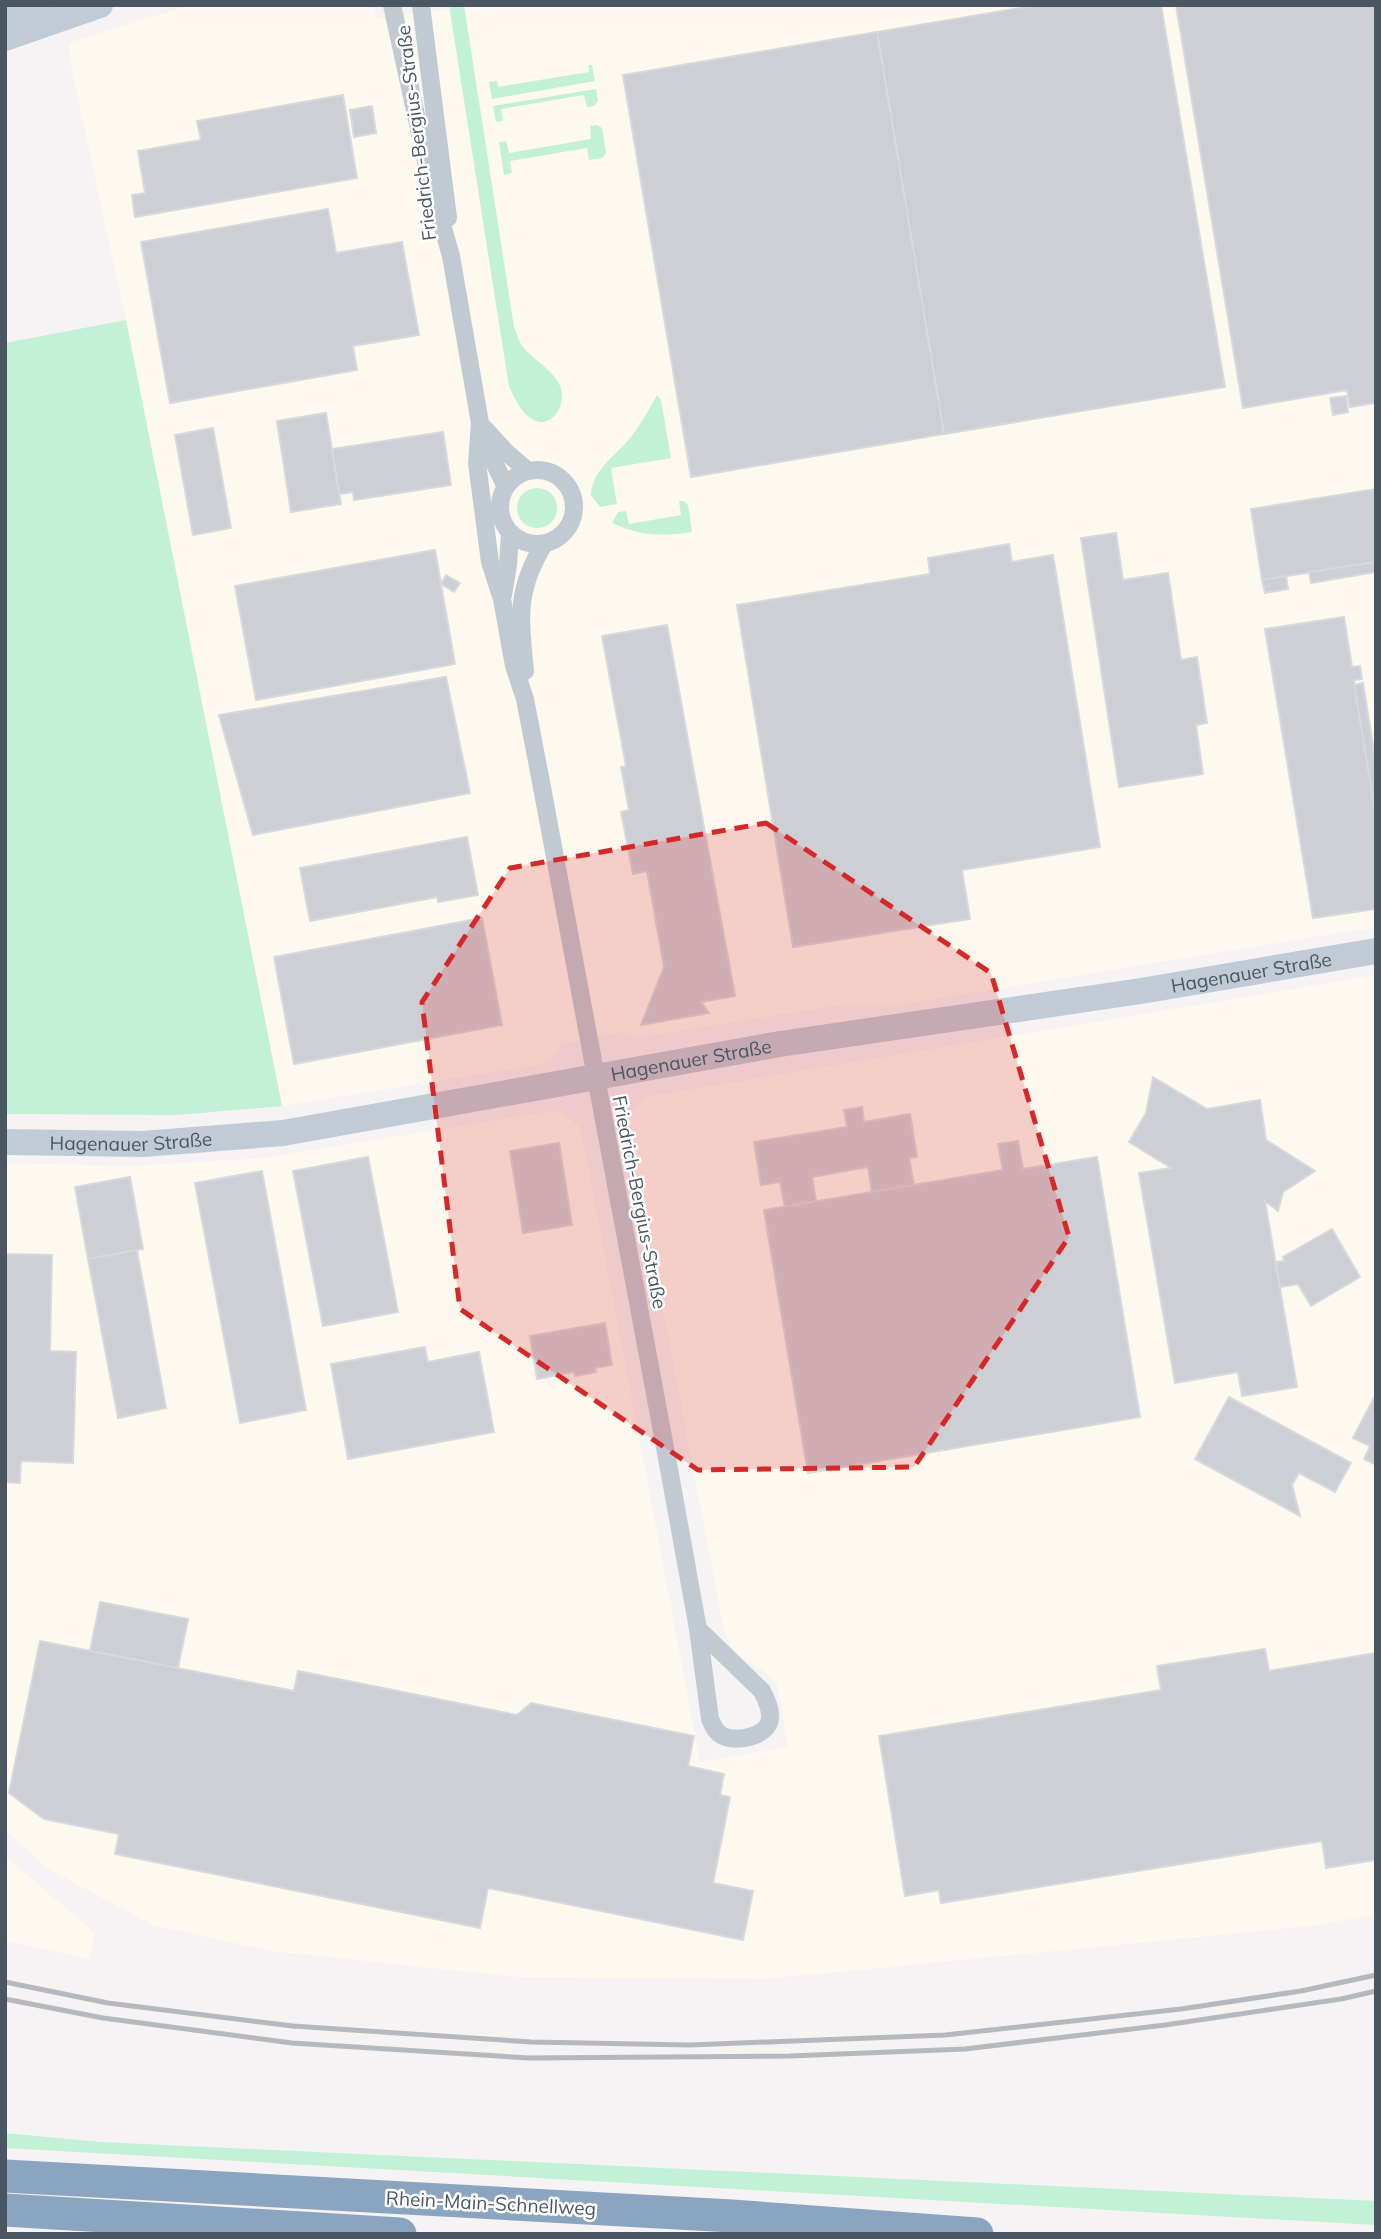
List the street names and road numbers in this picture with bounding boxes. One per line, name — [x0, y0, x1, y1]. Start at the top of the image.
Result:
street label: Friedrich-Bergius-Straße — [391, 24, 441, 242]
street label: Hagenauer Straße — [1169, 947, 1333, 998]
street label: Hagenauer Straße — [609, 1034, 773, 1086]
street label: Friedrich-Bergius-Straße — [608, 1093, 672, 1311]
street label: Hagenauer Straße — [50, 1127, 213, 1156]
street label: Rhein-Main-Schnellweg — [385, 2186, 597, 2220]

